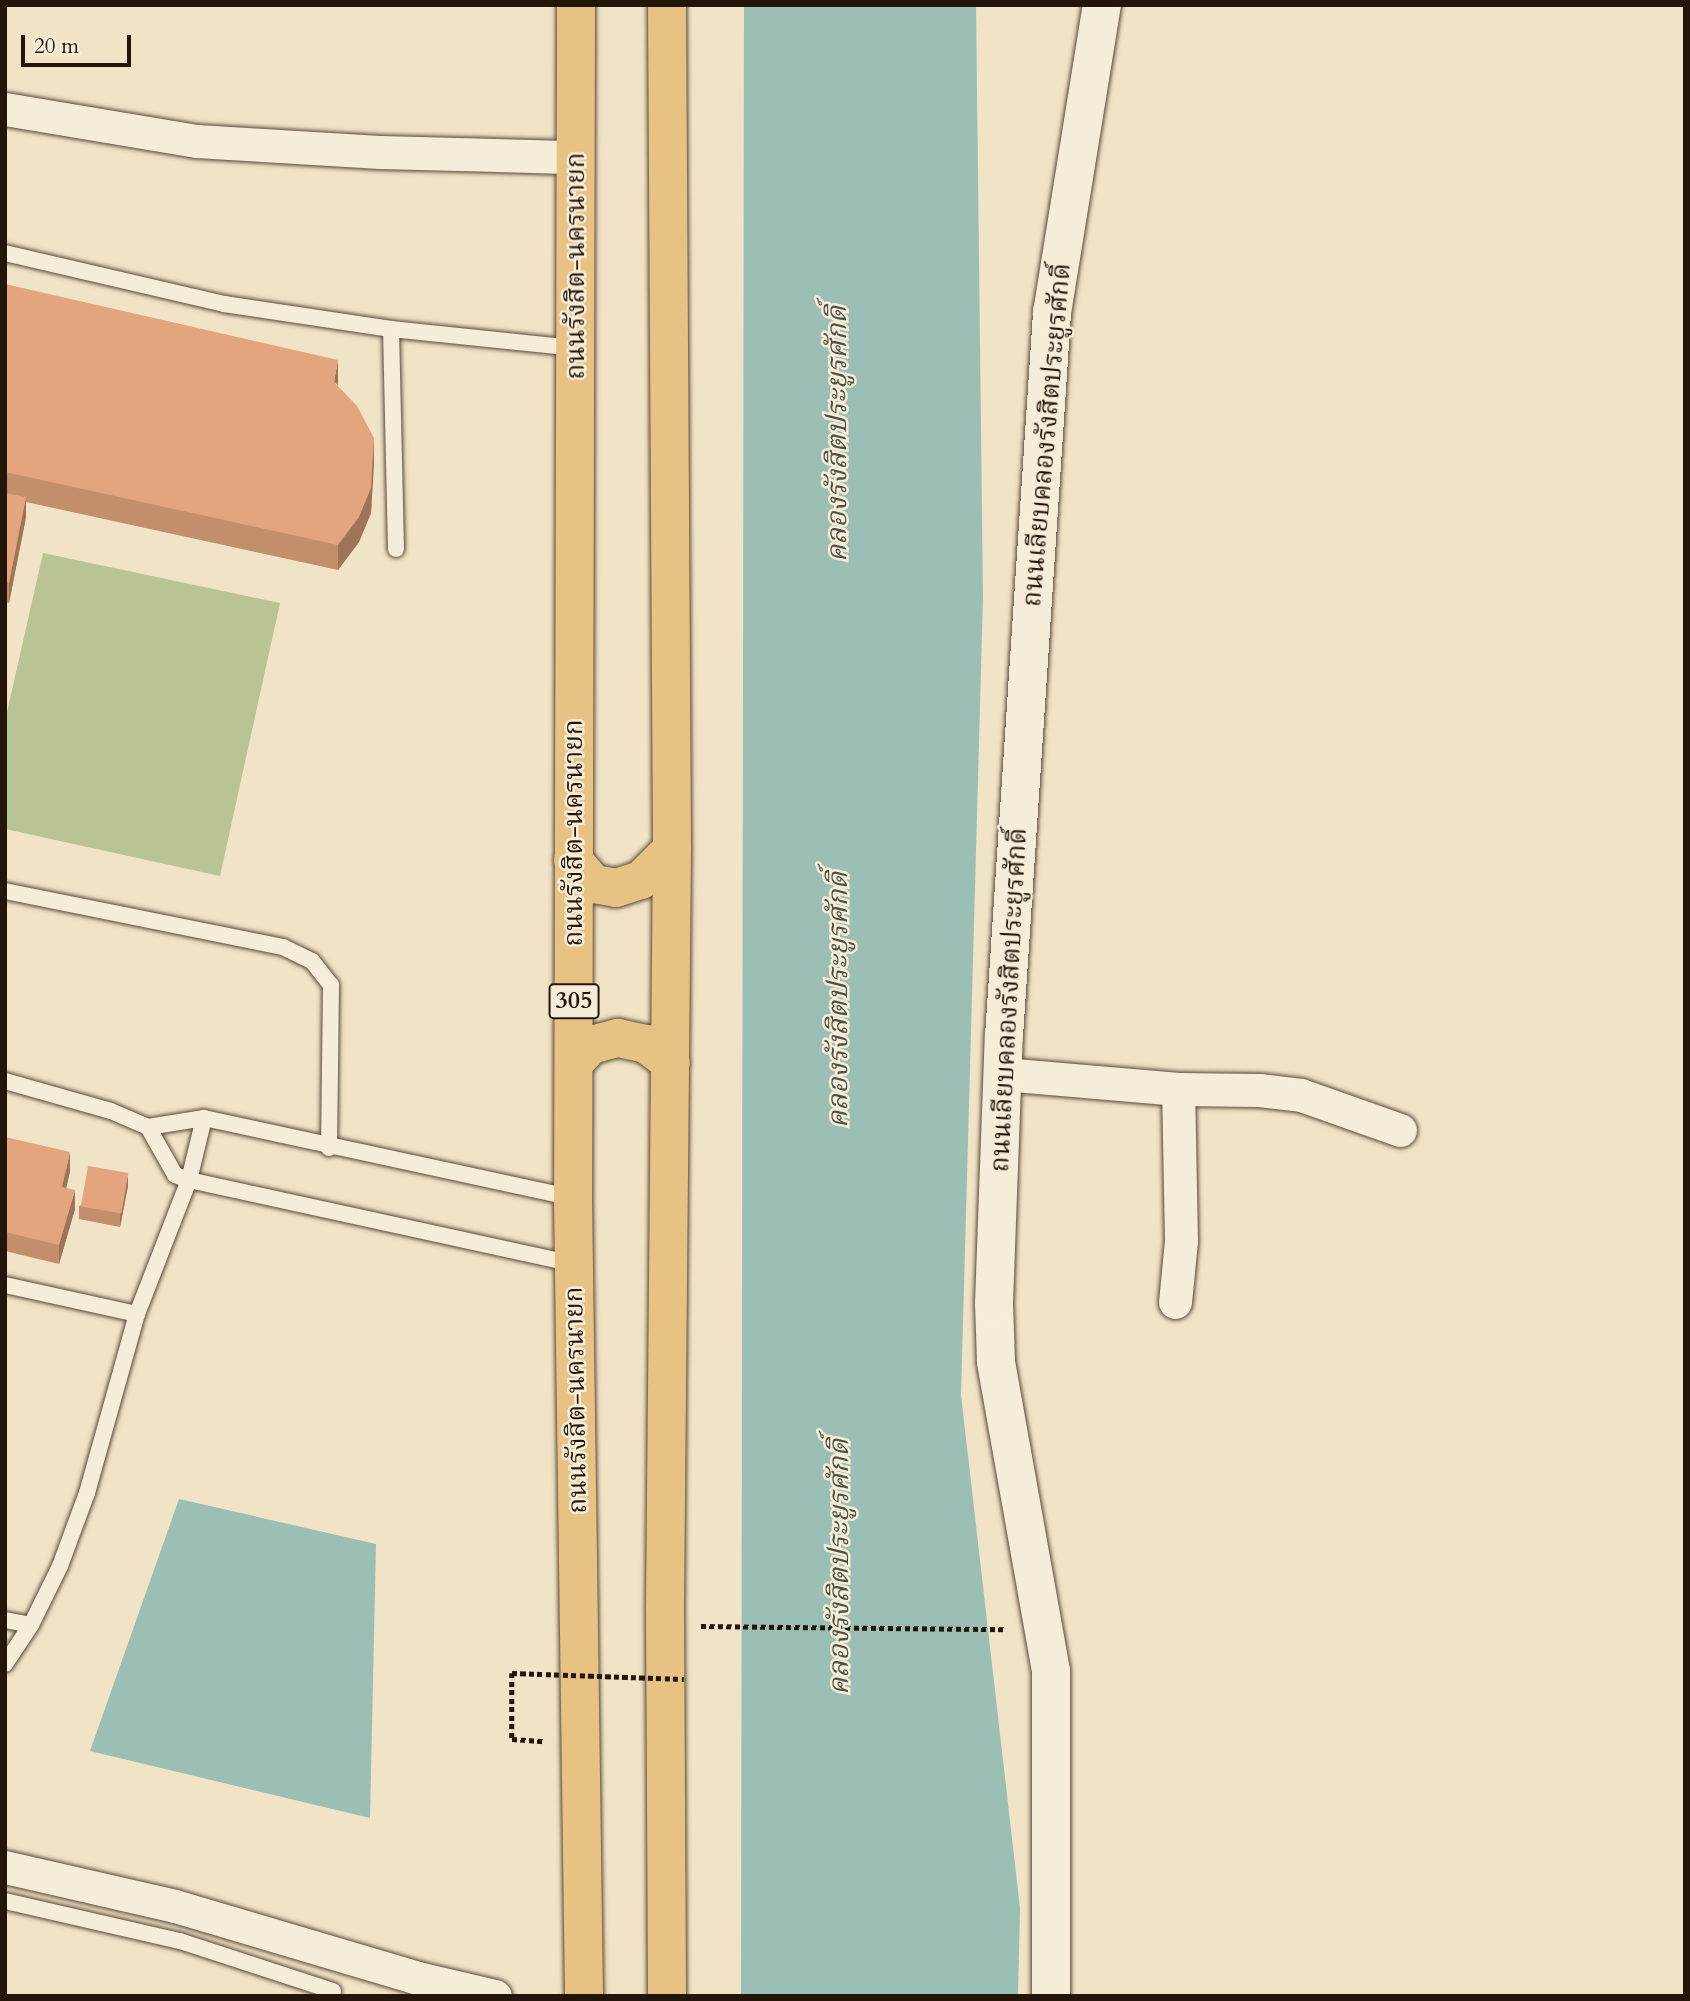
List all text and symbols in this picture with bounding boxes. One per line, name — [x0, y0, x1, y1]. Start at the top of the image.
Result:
scale bar — [24, 21, 135, 65]
text: 20 m — [34, 32, 79, 61]
street label: ถนนรังสิต-นครนายก — [560, 152, 592, 380]
street label: ถนนเลียบคลองรังสิตประยูรศักดิ์ — [1016, 262, 1078, 608]
water label: คลองรังสิตประยูรศักดิ์ — [820, 306, 854, 562]
street label: ถนนรังสิต-นครนายก — [558, 719, 590, 947]
street label: ถนนเลียบคลองรังสิตประยูรศักดิ์ — [984, 827, 1034, 1173]
water label: คลองรังสิตประยูรศักดิ์ — [821, 872, 855, 1128]
road number: 305 — [548, 981, 600, 1021]
street label: ถนนรังสิต-นครนายก — [558, 1286, 594, 1514]
water label: คลองรังสิตประยูรศักดิ์ — [822, 1439, 856, 1695]

